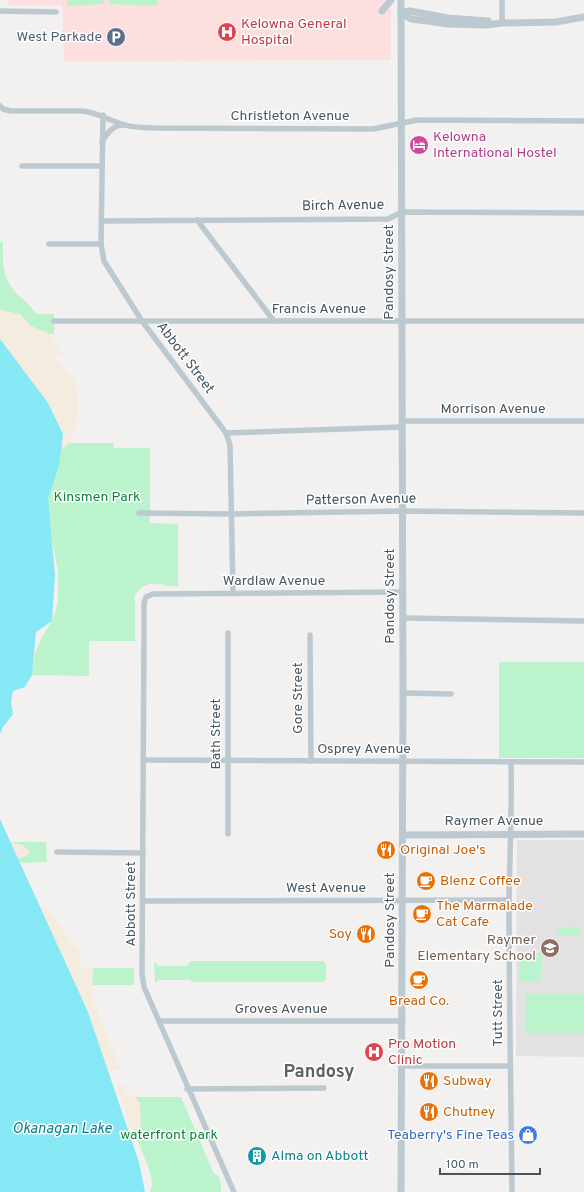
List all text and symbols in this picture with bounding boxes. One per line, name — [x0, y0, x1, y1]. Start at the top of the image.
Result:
place label: Kelowna General Hospital — [241, 16, 347, 49]
hospital icon: Kelowna General Hospital — [216, 21, 238, 43]
parking icon: West Parkade — [105, 26, 127, 48]
place label: West Parkade — [17, 29, 102, 46]
street label: Christleton Avenue — [231, 108, 349, 125]
place label: Kelowna International Hostel — [433, 129, 557, 162]
hotel icon: Kelowna International Hostel — [408, 134, 430, 156]
street label: Birch Avenue — [302, 197, 384, 215]
street label: Pandosy Street — [381, 224, 398, 320]
street label: Francis Avenue — [272, 301, 366, 318]
street label: Abbott Street — [153, 319, 217, 397]
street label: Morrison Avenue — [441, 401, 545, 418]
park label: Kinsmen Park — [53, 489, 141, 506]
street label: Patterson Avenue — [306, 491, 416, 509]
street label: Pandosy Street — [382, 548, 399, 644]
street label: Wardlaw Avenue — [223, 573, 325, 590]
street label: Gore Street — [290, 662, 307, 734]
street label: Bath Street — [208, 698, 225, 770]
street label: Osprey Avenue — [317, 741, 411, 758]
street label: Raymer Avenue — [445, 813, 543, 830]
restaurant icon: Original Joe's — [375, 839, 397, 861]
place label: Original Joe's — [400, 842, 486, 859]
street label: Abbott Street — [123, 861, 140, 947]
cafe icon: Blenz Coffee — [415, 870, 437, 892]
street label: Pandosy Street — [382, 872, 399, 968]
place label: Blenz Coffee — [440, 873, 520, 890]
street label: West Avenue — [286, 880, 366, 897]
place label: The Marmalade Cat Cafe — [436, 898, 533, 931]
cafe icon: The Marmalade Cat Cafe — [411, 903, 433, 925]
restaurant icon: Soy — [355, 923, 377, 945]
place label: Soy — [329, 926, 352, 943]
place label: Raymer Elementary School — [417, 932, 537, 965]
school or university icon: Raymer Elementary School — [539, 937, 561, 959]
cafe icon: Bread Co. — [408, 969, 430, 991]
street label: Tutt Street — [490, 979, 507, 1047]
place label: Bread Co. — [389, 993, 449, 1010]
street label: Groves Avenue — [234, 1001, 328, 1018]
place label: Pro Motion Clinic — [388, 1036, 456, 1069]
hospital icon: Pro Motion Clinic — [363, 1041, 385, 1063]
district label: Pandosy — [283, 1061, 355, 1084]
restaurant icon: Subway — [418, 1070, 440, 1092]
place label: Subway — [443, 1073, 492, 1090]
restaurant icon: Chutney — [418, 1101, 440, 1123]
place label: Chutney — [443, 1104, 495, 1121]
water label: Okanagan Lake — [12, 1120, 112, 1139]
shop icon: Teaberry's Fine Teas — [517, 1124, 539, 1146]
park label: waterfront park — [120, 1127, 218, 1144]
place label: Teaberry's Fine Teas — [387, 1127, 514, 1144]
building icon: Alma on Abbott — [246, 1145, 268, 1167]
place label: Alma on Abbott — [271, 1148, 369, 1165]
scale bar — [440, 1150, 540, 1176]
text: 100 m — [446, 1157, 479, 1173]

